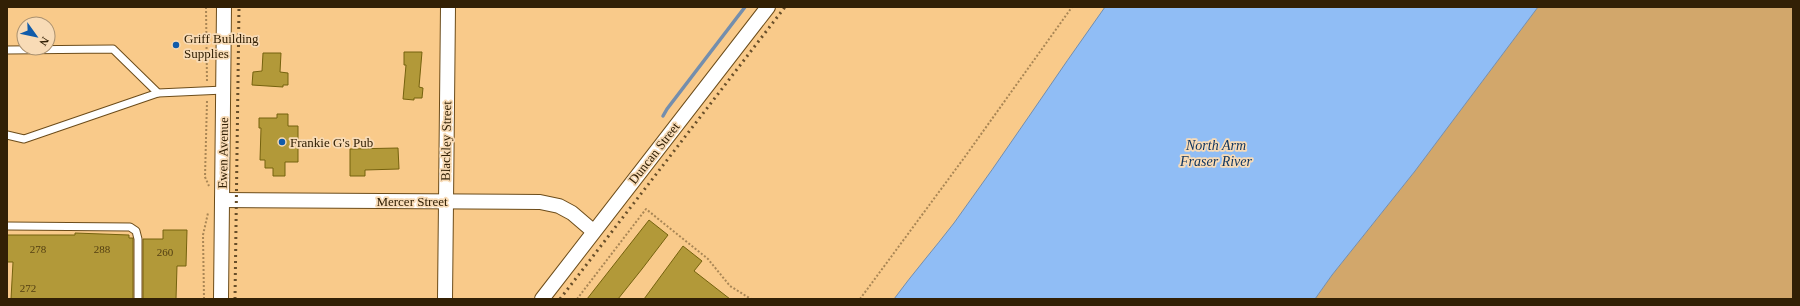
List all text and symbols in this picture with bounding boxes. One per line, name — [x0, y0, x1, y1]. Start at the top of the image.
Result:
north arrow — [16, 16, 56, 56]
place label: Griff Building Supplies — [184, 31, 259, 61]
text: N — [37, 35, 52, 48]
marker: Griff Building Supplies — [171, 40, 181, 50]
street label: Blackley Street — [438, 101, 454, 181]
street label: Ewen Avenue — [215, 117, 231, 189]
street label: Duncan Street — [625, 119, 683, 187]
place label: Frankie G's Pub — [290, 135, 373, 150]
marker: Frankie G's Pub — [277, 137, 287, 147]
water label: North Arm Fraser River — [1179, 138, 1253, 169]
street label: Mercer Street — [376, 194, 448, 209]
house number: 278 — [30, 243, 47, 255]
house number: 288 — [94, 243, 111, 255]
house number: 260 — [157, 246, 174, 258]
house number: 272 — [20, 282, 36, 294]

